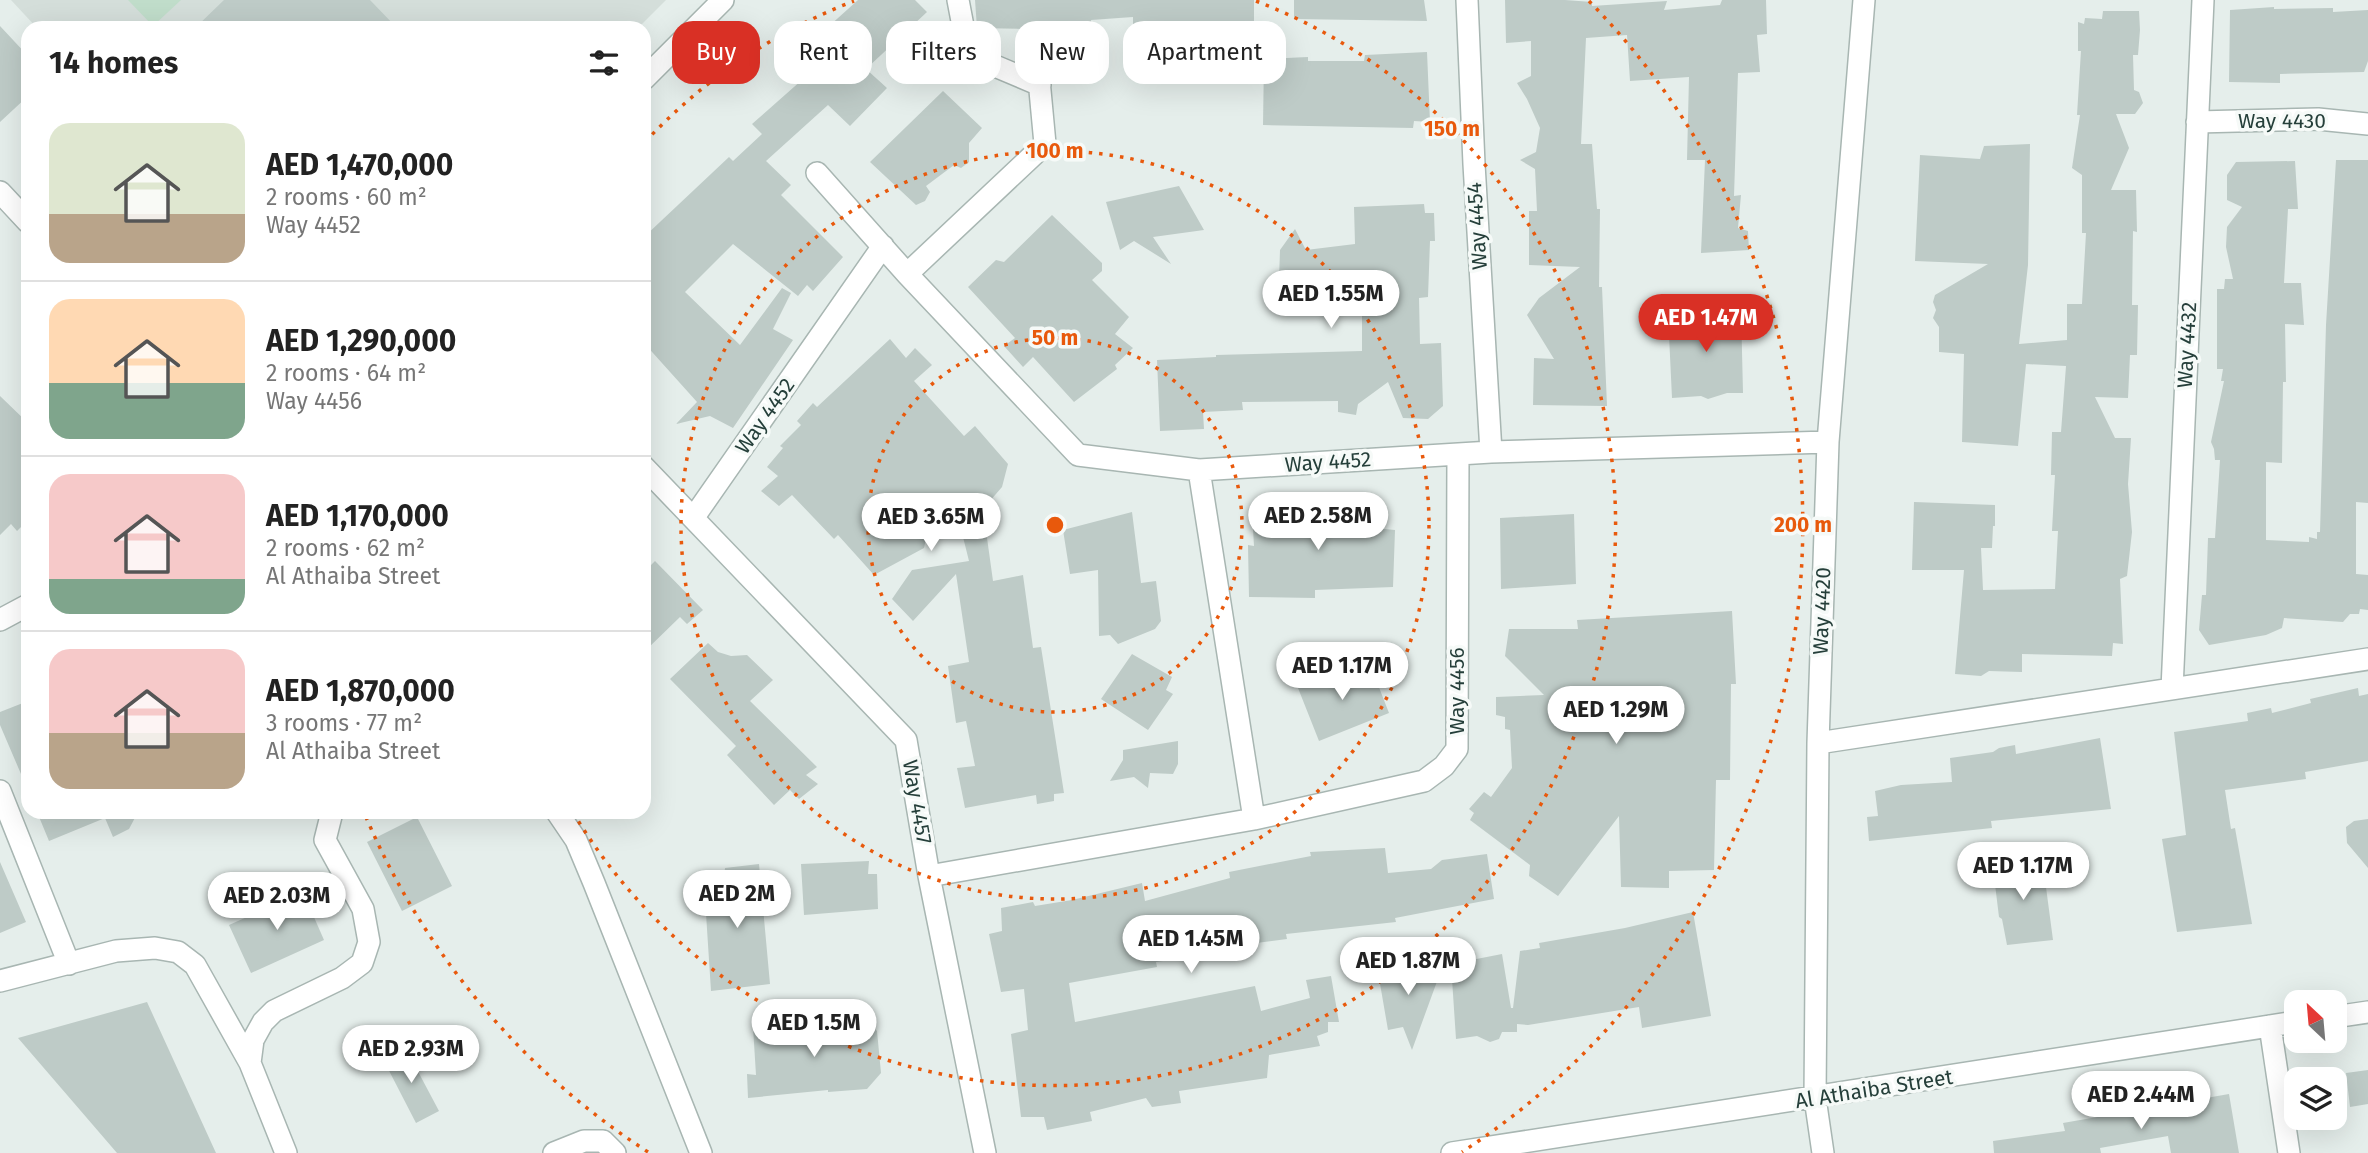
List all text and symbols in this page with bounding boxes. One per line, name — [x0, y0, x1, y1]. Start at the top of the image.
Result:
chip: Buy — [672, 21, 760, 84]
chip: Rent — [774, 21, 872, 84]
chip: Filters — [886, 21, 1001, 84]
chip: New — [1015, 21, 1109, 84]
chip: Apartment — [1123, 21, 1286, 84]
icon: filters — [585, 44, 623, 82]
text: 14 homes — [49, 45, 178, 81]
street label: Way 4430 — [2238, 108, 2326, 134]
text: 150 m — [1424, 116, 1480, 142]
text: 100 m — [1026, 138, 1084, 164]
text: AED 1,470,000 — [266, 147, 453, 183]
icon: home — [105, 151, 189, 235]
street label: Way 4454 — [1461, 181, 1493, 271]
text: 2 rooms · 60 m² — [266, 183, 427, 211]
text: Way 4452 — [266, 211, 361, 239]
pin: AED 1.55M — [1251, 270, 1411, 330]
text: AED 1.55M — [1278, 279, 1384, 307]
pin: AED 1.47M — [1626, 294, 1786, 354]
street label: Way 4432 — [2172, 301, 2202, 389]
text: AED 1.47M — [1655, 303, 1757, 331]
text: AED 1,290,000 — [266, 323, 456, 359]
text: 50 m — [1032, 325, 1078, 351]
icon: home — [105, 327, 189, 411]
text: 2 rooms · 64 m² — [266, 359, 426, 387]
street label: Way 4452 — [730, 373, 800, 459]
text: Way 4456 — [266, 387, 362, 415]
street label: Way 4452 — [1284, 446, 1372, 478]
pin: AED 2.58M — [1238, 492, 1398, 552]
pin: AED 3.65M — [851, 494, 1011, 553]
text: AED 1,170,000 — [266, 498, 449, 534]
text: AED 2.58M — [1264, 501, 1372, 529]
icon: home — [105, 502, 189, 586]
text: AED 3.65M — [878, 502, 984, 530]
text: 200 m — [1774, 512, 1832, 538]
centre of rings — [1043, 513, 1067, 537]
text: 2 rooms · 62 m² — [266, 534, 425, 562]
text: Al Athaiba Street — [266, 562, 440, 590]
street label: Way 4420 — [1807, 567, 1837, 655]
pin: AED 1.17M — [1262, 642, 1422, 702]
street label: Way 4456 — [1444, 647, 1470, 735]
text: AED 1.17M — [1292, 651, 1392, 679]
text: AED 1,870,000 — [266, 673, 455, 709]
icon: home — [105, 677, 189, 761]
pin: AED 1.29M — [1536, 686, 1696, 746]
text: AED 1.29M — [1564, 695, 1668, 723]
text: 3 rooms · 77 m² — [266, 709, 422, 737]
text: Al Athaiba Street — [266, 737, 440, 765]
street label: Way 4457 — [897, 758, 937, 846]
pin: AED 1.17M — [1943, 842, 2103, 902]
text: AED 1.17M — [1973, 851, 2073, 879]
pin: AED 2M — [680, 870, 794, 930]
pin: AED 2.03M — [197, 872, 357, 932]
text: AED 2M — [699, 879, 775, 907]
text: AED 2.03M — [224, 881, 330, 909]
pin: AED 1.45M — [1111, 916, 1271, 975]
text: AED 1.45M — [1139, 924, 1243, 952]
pin: AED 1.87M — [1328, 937, 1488, 997]
text: AED 1.87M — [1356, 946, 1460, 974]
north arrow — [2284, 990, 2347, 1054]
map controls — [2284, 990, 2347, 1130]
pin: AED 1.5M — [742, 1000, 886, 1059]
text: AED 1.5M — [768, 1008, 860, 1036]
pin: AED 2.93M — [331, 1026, 491, 1085]
text: AED 2.93M — [358, 1034, 464, 1062]
street label: Al Athaiba Street — [1793, 1064, 1955, 1114]
button: layers — [2284, 1067, 2347, 1130]
pin: AED 2.44M — [2061, 1072, 2221, 1131]
text: AED 2.44M — [2087, 1080, 2195, 1108]

